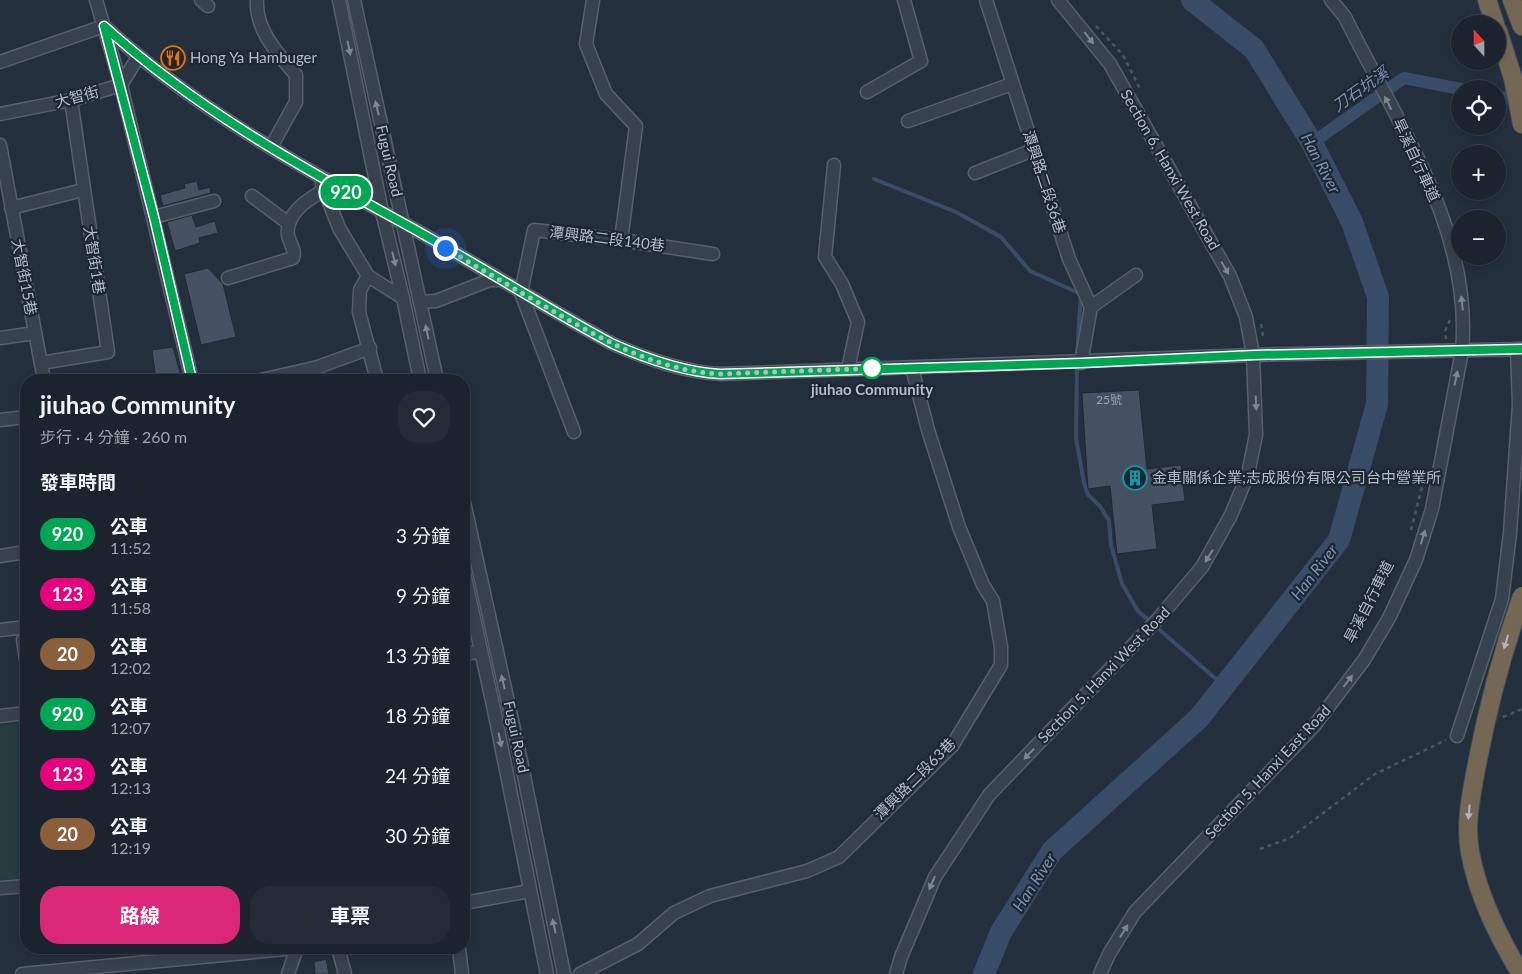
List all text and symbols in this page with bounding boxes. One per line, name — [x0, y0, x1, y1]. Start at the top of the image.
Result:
north arrow — [1451, 15, 1506, 70]
map controls — [1451, 15, 1506, 265]
one-way arrow — [1083, 31, 1094, 44]
one-way arrow — [345, 40, 353, 55]
restaurant icon: Hong Ya Hambuger — [160, 45, 186, 71]
place label: Hong Ya Hambuger — [190, 48, 318, 66]
water label: 刀石坑溪 — [1328, 61, 1393, 115]
button: locate — [1451, 80, 1506, 135]
street label: 大智街 — [53, 82, 101, 111]
street label: Section 6, Hanxi West Road — [1117, 86, 1224, 253]
one-way arrow — [1384, 95, 1392, 110]
one-way arrow — [373, 100, 381, 115]
street label: 旱溪自行車道 — [1390, 115, 1444, 204]
street label: Fugui Road — [373, 123, 407, 198]
street label: 潭興路二段36巷 — [1020, 128, 1070, 236]
water label: Han River — [1298, 130, 1345, 196]
button: + — [1451, 145, 1506, 200]
line badge: 920 — [317, 176, 375, 208]
text: 920 — [330, 181, 362, 203]
button: − — [1451, 210, 1506, 265]
street label: 潭興路二段140巷 — [548, 222, 666, 254]
street label: 大智街1巷 — [81, 225, 109, 295]
your location — [433, 236, 458, 261]
street label: 大智街15巷 — [9, 237, 41, 317]
one-way arrow — [390, 252, 398, 267]
one-way arrow — [1221, 260, 1229, 275]
one-way arrow — [1458, 294, 1466, 310]
one-way arrow — [423, 325, 431, 340]
marker: jiuhao Community — [861, 357, 883, 379]
one-way arrow — [1452, 371, 1460, 386]
place label: jiuhao Community — [810, 380, 933, 398]
text: jiuhao Community — [40, 390, 235, 419]
button: heart — [398, 391, 450, 443]
house number: 25號 — [1096, 392, 1122, 407]
one-way arrow — [1252, 396, 1260, 412]
text: 步行 · 4 分鐘 · 260 m — [40, 427, 187, 446]
building icon: 金車關係企業;志成股份有限公司台中營業所 — [1122, 465, 1148, 491]
place label: 金車關係企業;志成股份有限公司台中營業所 — [1152, 468, 1441, 486]
text: 發車時間 — [40, 470, 116, 493]
text: 公車 — [110, 514, 148, 537]
text: 920 — [52, 523, 83, 545]
text: 3 分鐘 — [396, 524, 450, 547]
one-way arrow — [1420, 530, 1428, 545]
text: 11:52 — [110, 538, 151, 557]
water label: Han River — [1286, 540, 1341, 603]
one-way arrow — [1204, 549, 1213, 563]
street label: 旱溪自行車道 — [1340, 557, 1397, 646]
text: 公車 — [110, 574, 148, 597]
text: 123 — [52, 583, 83, 605]
text: 9 分鐘 — [396, 584, 450, 607]
text: 11:58 — [110, 598, 151, 617]
street label: Section 5, Hanxi West Road — [1033, 602, 1173, 746]
text: 公車 — [110, 634, 148, 657]
one-way arrow — [1502, 635, 1510, 650]
text: 20 — [57, 643, 78, 665]
text: 13 分鐘 — [385, 644, 450, 667]
text: 12:02 — [110, 658, 151, 677]
one-way arrow — [499, 674, 507, 689]
one-way arrow — [1343, 675, 1354, 688]
text: 公車 — [110, 694, 148, 717]
street label: Fugui Road — [501, 699, 533, 774]
street label: Section 5, Hanxi East Road — [1201, 701, 1334, 842]
text: 920 — [52, 703, 83, 725]
text: 18 分鐘 — [385, 704, 450, 727]
text: 12:07 — [110, 718, 151, 737]
one-way arrow — [497, 733, 505, 749]
street label: 潭興路二段63巷 — [870, 734, 959, 823]
one-way arrow — [1023, 747, 1035, 759]
text: 公車 — [110, 754, 148, 777]
text: 123 — [52, 763, 83, 785]
text: 24 分鐘 — [385, 764, 450, 787]
text: 12:13 — [110, 778, 151, 797]
one-way arrow — [1465, 804, 1473, 820]
text: 公車 — [110, 814, 148, 837]
text: 20 — [57, 823, 78, 845]
text: 30 分鐘 — [385, 824, 450, 847]
text: 12:19 — [110, 838, 151, 857]
water label: Han River — [1008, 849, 1060, 914]
one-way arrow — [928, 876, 936, 890]
button: 路線 — [40, 886, 240, 944]
button: 車票 — [250, 886, 450, 944]
one-way arrow — [550, 919, 558, 934]
one-way arrow — [1119, 925, 1128, 938]

